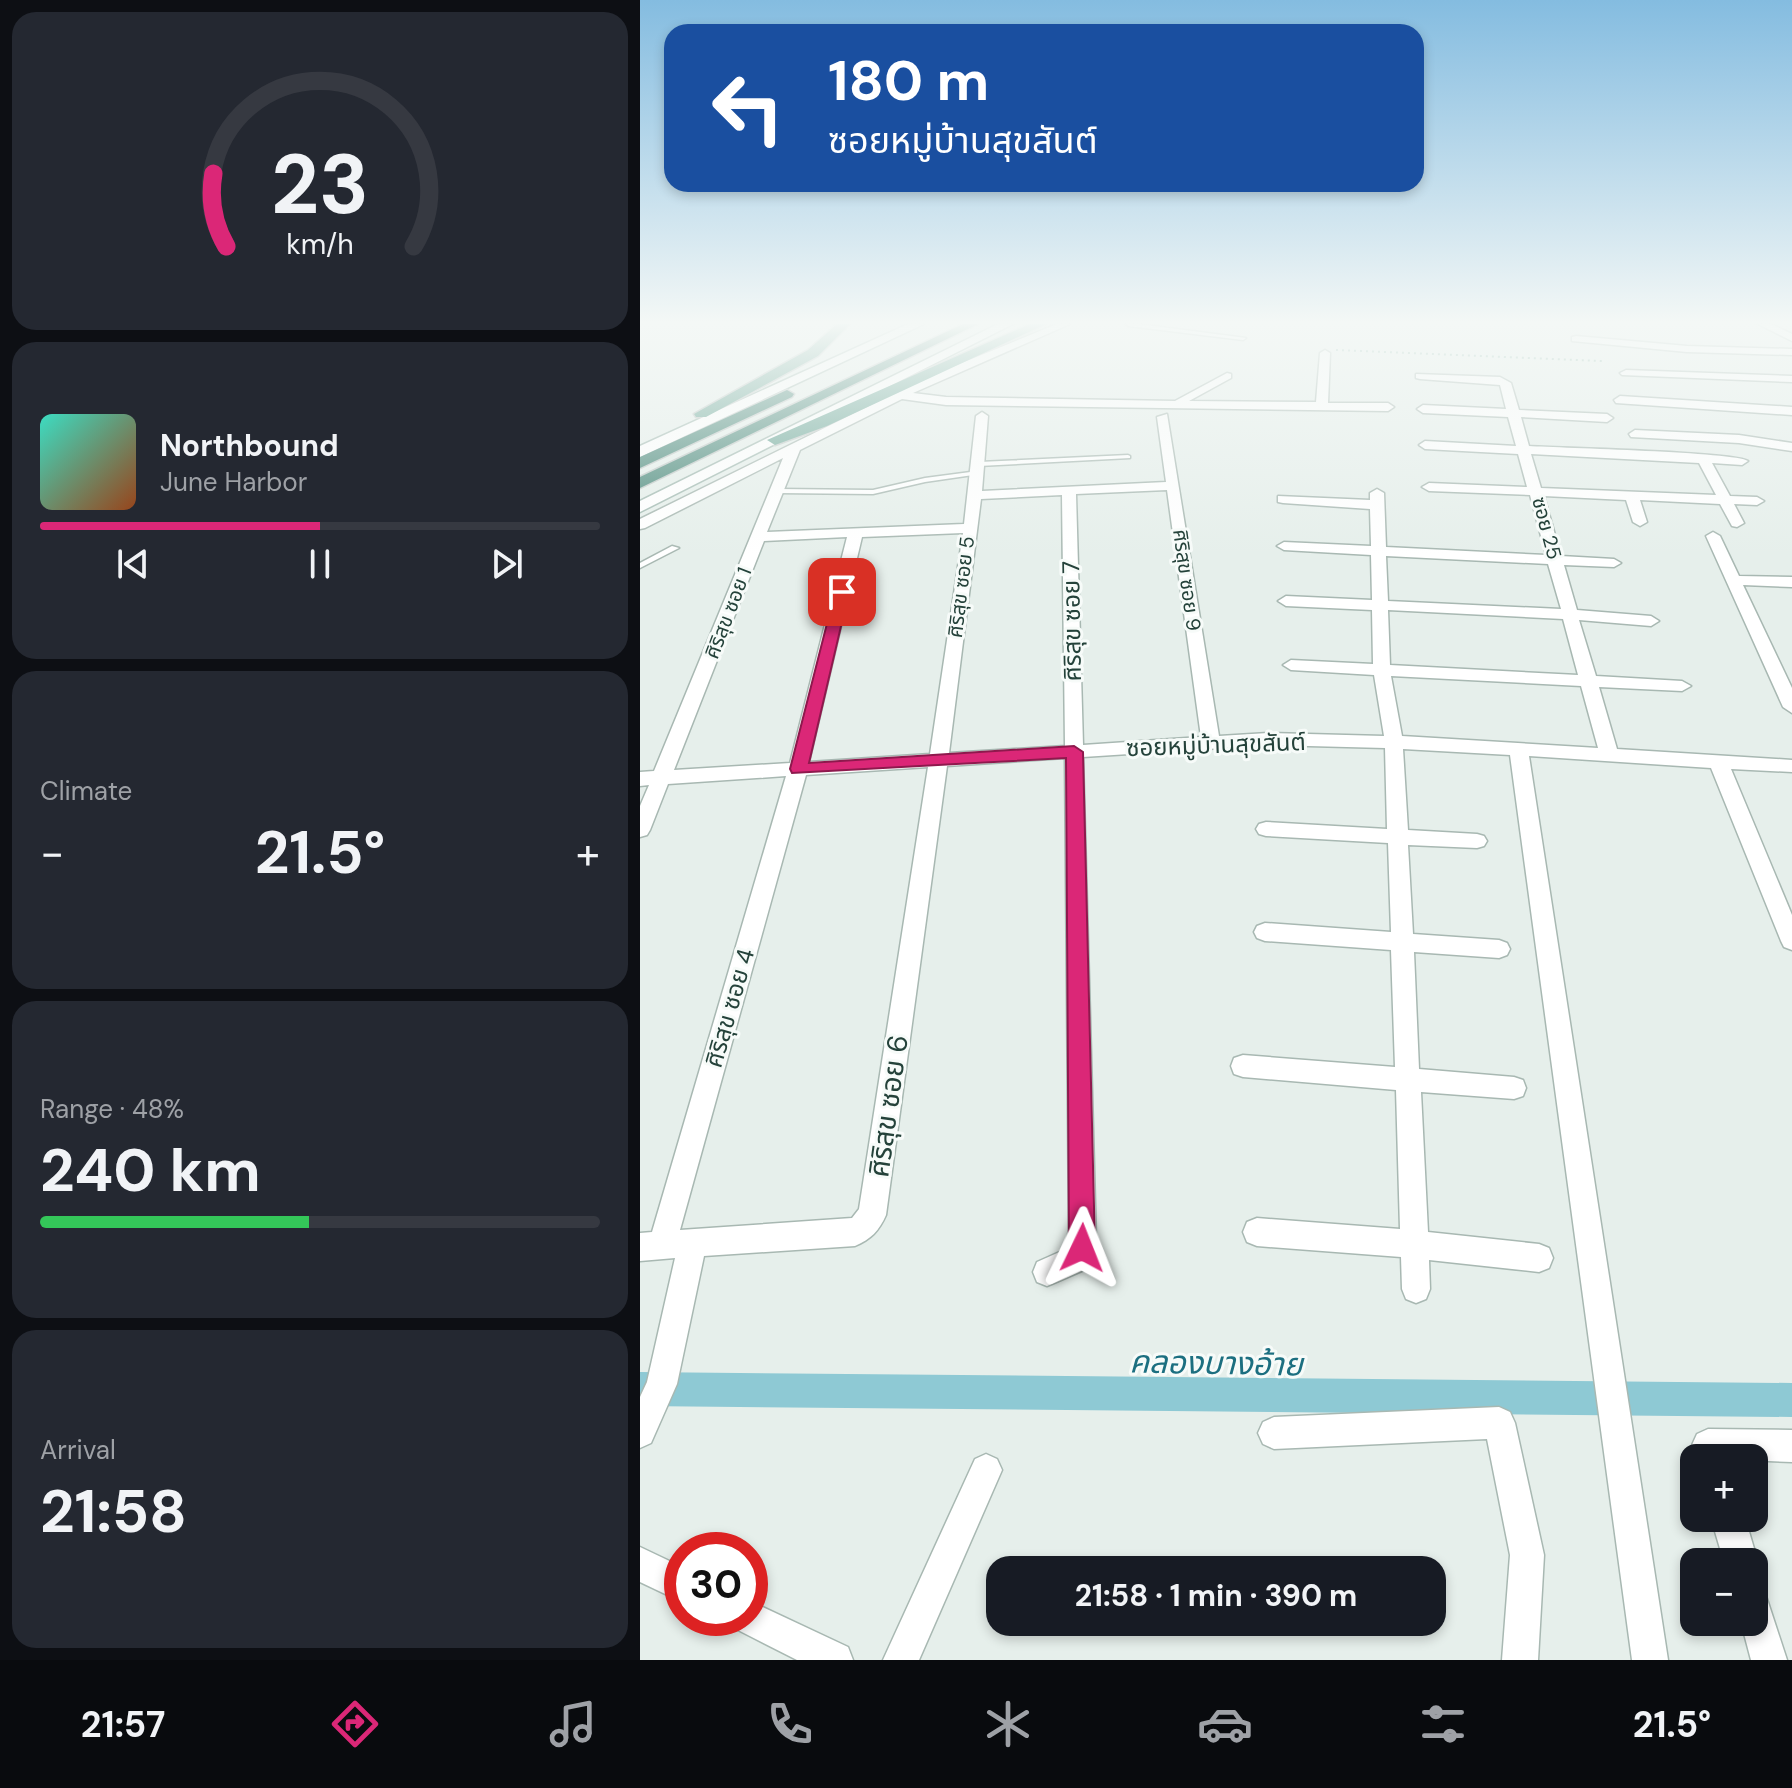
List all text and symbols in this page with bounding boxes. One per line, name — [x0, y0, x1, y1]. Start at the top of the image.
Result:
text: 180 m — [828, 44, 989, 117]
icon: left — [696, 56, 800, 160]
text: ซอยหมู่บ้านสุขสันต์ — [828, 117, 1098, 164]
text: 23 — [271, 129, 369, 238]
text: km/h — [286, 226, 354, 263]
text: Northbound — [160, 426, 339, 465]
text: June Harbor — [160, 465, 307, 499]
street label: ซอย 25 — [1526, 494, 1568, 562]
street label: ศิริสุข ซอย 9 — [1167, 527, 1207, 633]
street label: ศิริสุข ซอย 5 — [942, 535, 980, 639]
icon: previous — [111, 542, 155, 586]
icon: pause — [298, 542, 342, 586]
icon: next — [485, 542, 529, 586]
pin — [808, 558, 876, 626]
street label: ศิริสุข ซอย 7 — [1055, 560, 1088, 682]
street label: ศิริสุข ซอย 1 — [699, 564, 757, 662]
icon: arrive — [820, 570, 864, 614]
street label: ซอยหมู่บ้านสุขสันต์ — [1126, 726, 1306, 763]
text: Climate — [40, 774, 132, 808]
text: 21.5° — [255, 813, 385, 892]
text: − — [40, 824, 64, 882]
text: + — [576, 824, 600, 882]
street label: ศิริสุข ซอย 4 — [698, 945, 761, 1071]
street label: ศิริสุข ซอย 6 — [860, 1033, 917, 1180]
text: Range · 48% — [40, 1092, 184, 1126]
text: 240 km — [40, 1131, 261, 1210]
position arrow — [1040, 1206, 1124, 1290]
water label: คลองบางอ้าย — [1129, 1340, 1305, 1386]
text: Arrival — [40, 1433, 116, 1467]
map controls — [1680, 1444, 1768, 1636]
button: + — [1680, 1444, 1768, 1532]
text: 21:58 — [40, 1472, 187, 1551]
speed limit sign: 30 — [664, 1532, 768, 1636]
button: − — [1680, 1548, 1768, 1636]
text: 21:58 · 1 min · 390 m — [1075, 1576, 1357, 1615]
icon: directions — [327, 1696, 383, 1752]
icon: music — [545, 1696, 601, 1752]
icon: phone — [762, 1696, 818, 1752]
icon: climate — [980, 1696, 1036, 1752]
icon: car — [1197, 1696, 1253, 1752]
icon: filters — [1415, 1696, 1471, 1752]
text: 21:57 — [81, 1701, 165, 1748]
text: 21.5° — [1633, 1701, 1711, 1748]

